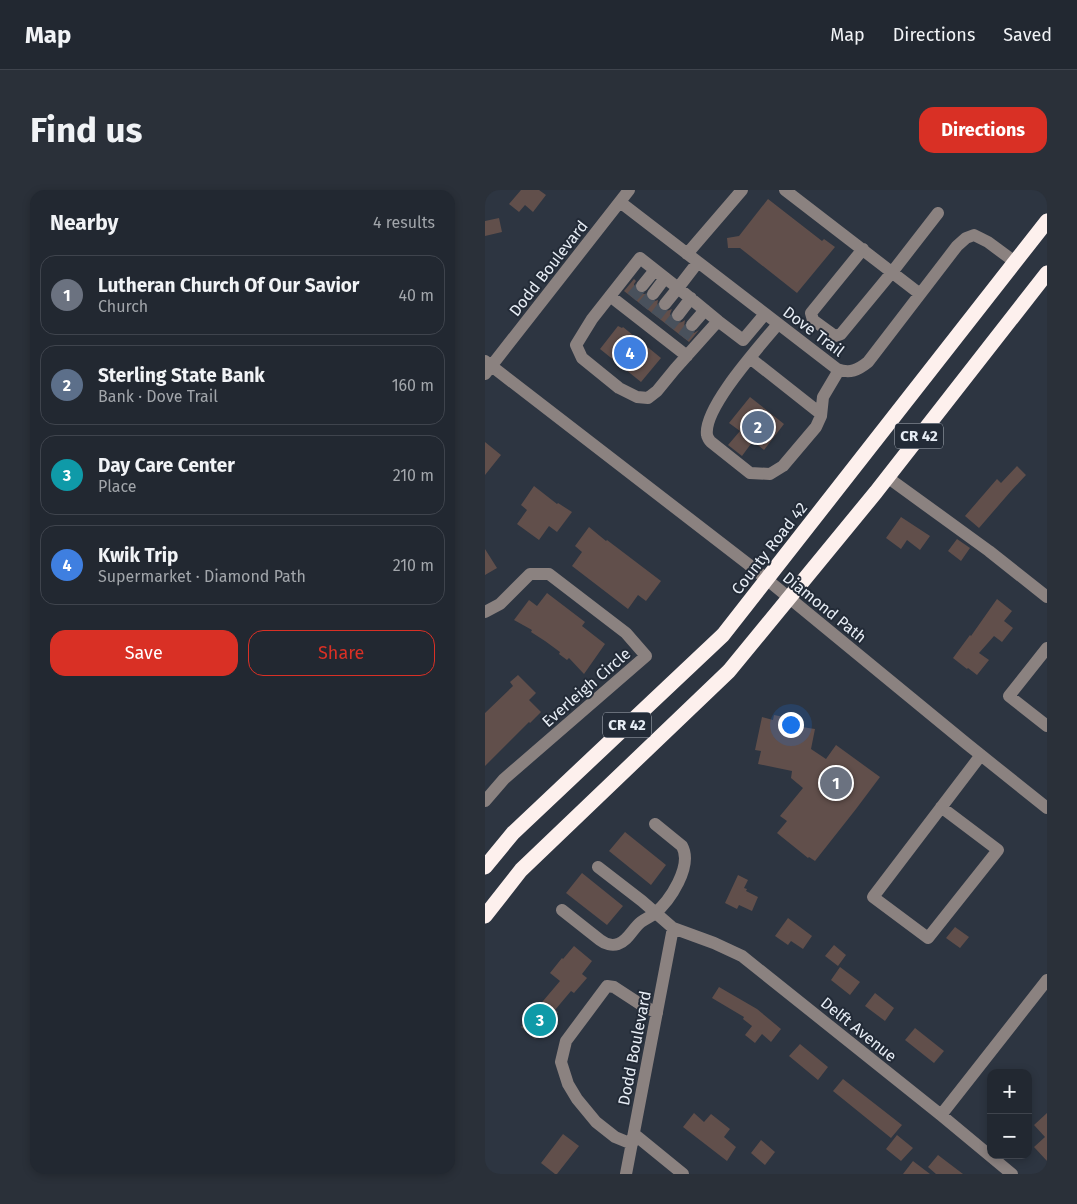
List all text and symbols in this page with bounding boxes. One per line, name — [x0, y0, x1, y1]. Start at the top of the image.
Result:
text: Map — [25, 21, 71, 49]
text: Map — [830, 24, 865, 46]
text: Directions — [893, 24, 975, 46]
text: Saved — [1003, 24, 1052, 46]
button: Directions — [919, 107, 1047, 153]
text: Find us — [30, 109, 142, 151]
text: Nearby — [50, 210, 118, 236]
text: 4 results — [373, 213, 435, 232]
street label: Dodd Boulevard — [505, 217, 592, 320]
text: Lutheran Church Of Our Savior — [98, 274, 359, 297]
text: 1 — [63, 286, 71, 305]
text: 40 m — [399, 286, 434, 305]
text: Church — [98, 297, 148, 316]
street label: Dove Trail — [779, 302, 848, 361]
pin: 4 — [614, 334, 646, 372]
text: Sterling State Bank — [98, 364, 265, 387]
text: 2 — [63, 376, 71, 395]
text: 160 m — [392, 376, 434, 395]
text: Bank · Dove Trail — [98, 387, 218, 406]
pin: 2 — [742, 408, 774, 446]
road number: CR 42 — [895, 424, 943, 448]
text: Day Care Center — [98, 454, 235, 477]
text: 3 — [63, 466, 71, 485]
text: 210 m — [393, 466, 434, 485]
text: Place — [98, 477, 137, 496]
street label: County Road 42 — [728, 498, 811, 598]
text: Kwik Trip — [98, 544, 178, 567]
text: 4 — [62, 556, 72, 575]
text: 210 m — [393, 556, 434, 575]
text: Supermarket · Diamond Path — [98, 567, 306, 586]
street label: Diamond Path — [779, 568, 870, 647]
button: Save — [50, 630, 238, 676]
button: Share — [248, 630, 435, 676]
street label: Everleigh Circle — [538, 644, 634, 731]
road number: CR 42 — [603, 712, 651, 738]
your location — [778, 712, 804, 738]
pin: 1 — [820, 764, 852, 802]
street label: Dodd Boulevard — [614, 989, 655, 1107]
street label: Delft Avenue — [817, 993, 900, 1066]
pin: 3 — [524, 1001, 556, 1039]
map controls — [987, 1069, 1032, 1159]
button: + — [987, 1069, 1032, 1114]
button: − — [987, 1114, 1032, 1159]

